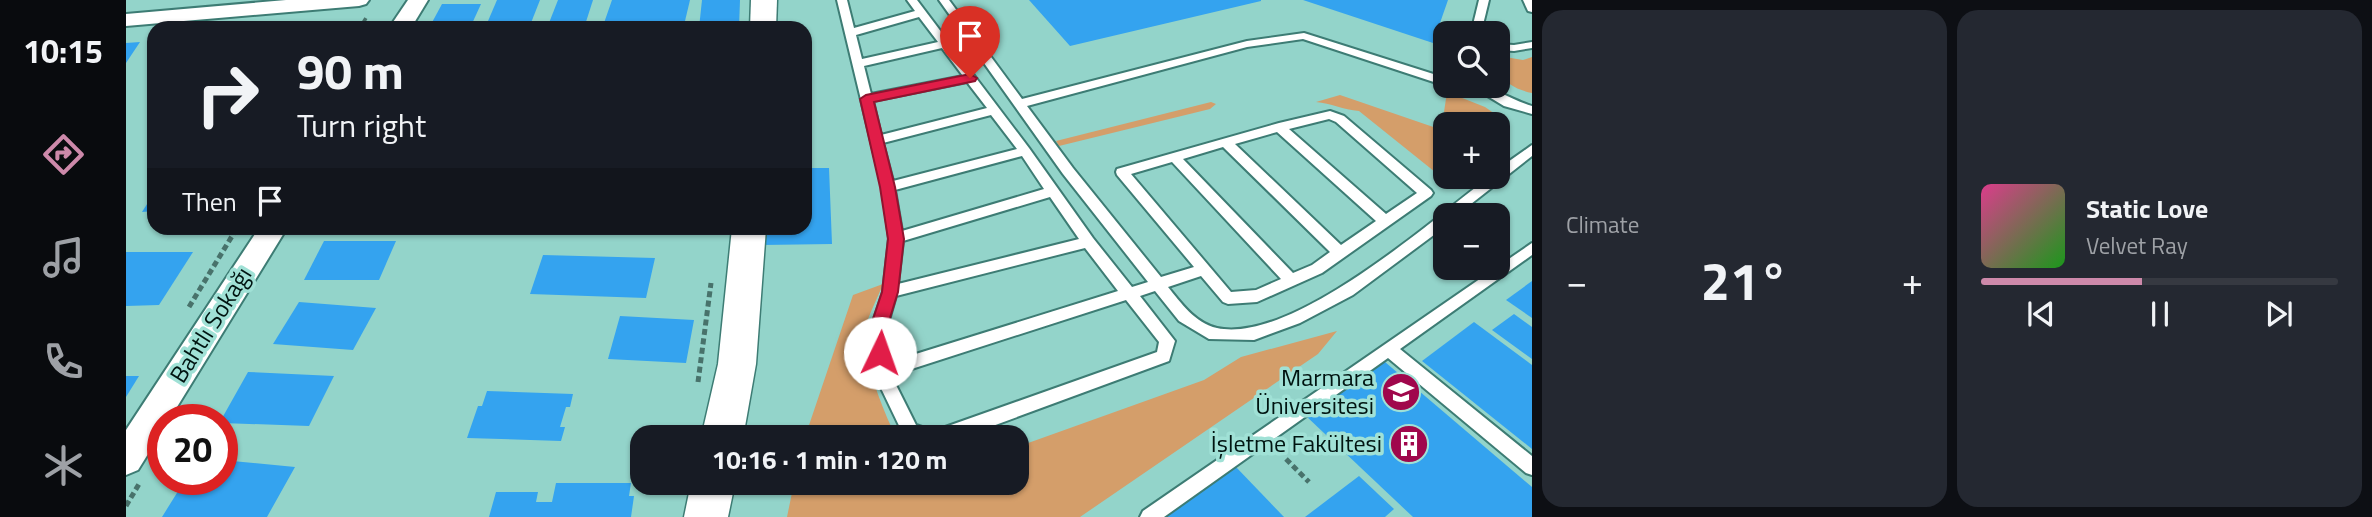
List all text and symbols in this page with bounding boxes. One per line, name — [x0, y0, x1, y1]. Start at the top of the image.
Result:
pin — [940, 6, 1000, 78]
icon: arrive — [951, 17, 989, 55]
map controls — [1433, 21, 1510, 280]
button: search — [1433, 21, 1510, 98]
text: 10:15 — [23, 27, 103, 75]
text: 90 m — [297, 33, 404, 108]
icon: right — [182, 49, 273, 140]
text: Turn right — [297, 101, 426, 149]
button: + — [1433, 112, 1510, 189]
icon: directions — [39, 130, 88, 179]
text: Then — [182, 182, 237, 221]
icon: arrive — [251, 182, 289, 220]
text: Static Love — [2086, 189, 2208, 228]
button: − — [1433, 203, 1510, 280]
text: Climate — [1566, 207, 1639, 242]
text: Velvet Ray — [2086, 228, 2188, 263]
icon: music — [39, 233, 88, 282]
text: 21° — [1701, 241, 1788, 320]
text: − — [1566, 252, 1587, 310]
text: + — [1902, 252, 1923, 310]
street label: Bahtlı Sokağı — [160, 259, 260, 389]
icon: previous — [2022, 295, 2060, 333]
icon: pause — [2141, 295, 2179, 333]
icon: next — [2260, 295, 2298, 333]
position arrow — [843, 316, 917, 390]
icon: phone — [39, 337, 88, 386]
place label: Marmara Üniversitesi — [1255, 359, 1374, 423]
school or university icon: Marmara Üniversitesi — [1380, 371, 1422, 413]
speed limit sign: 20 — [147, 404, 238, 495]
building icon: İşletme Fakültesi — [1388, 423, 1430, 465]
place label: İşletme Fakültesi — [1211, 425, 1382, 461]
text: 10:16 · 1 min · 120 m — [712, 440, 947, 479]
icon: climate — [39, 441, 88, 490]

